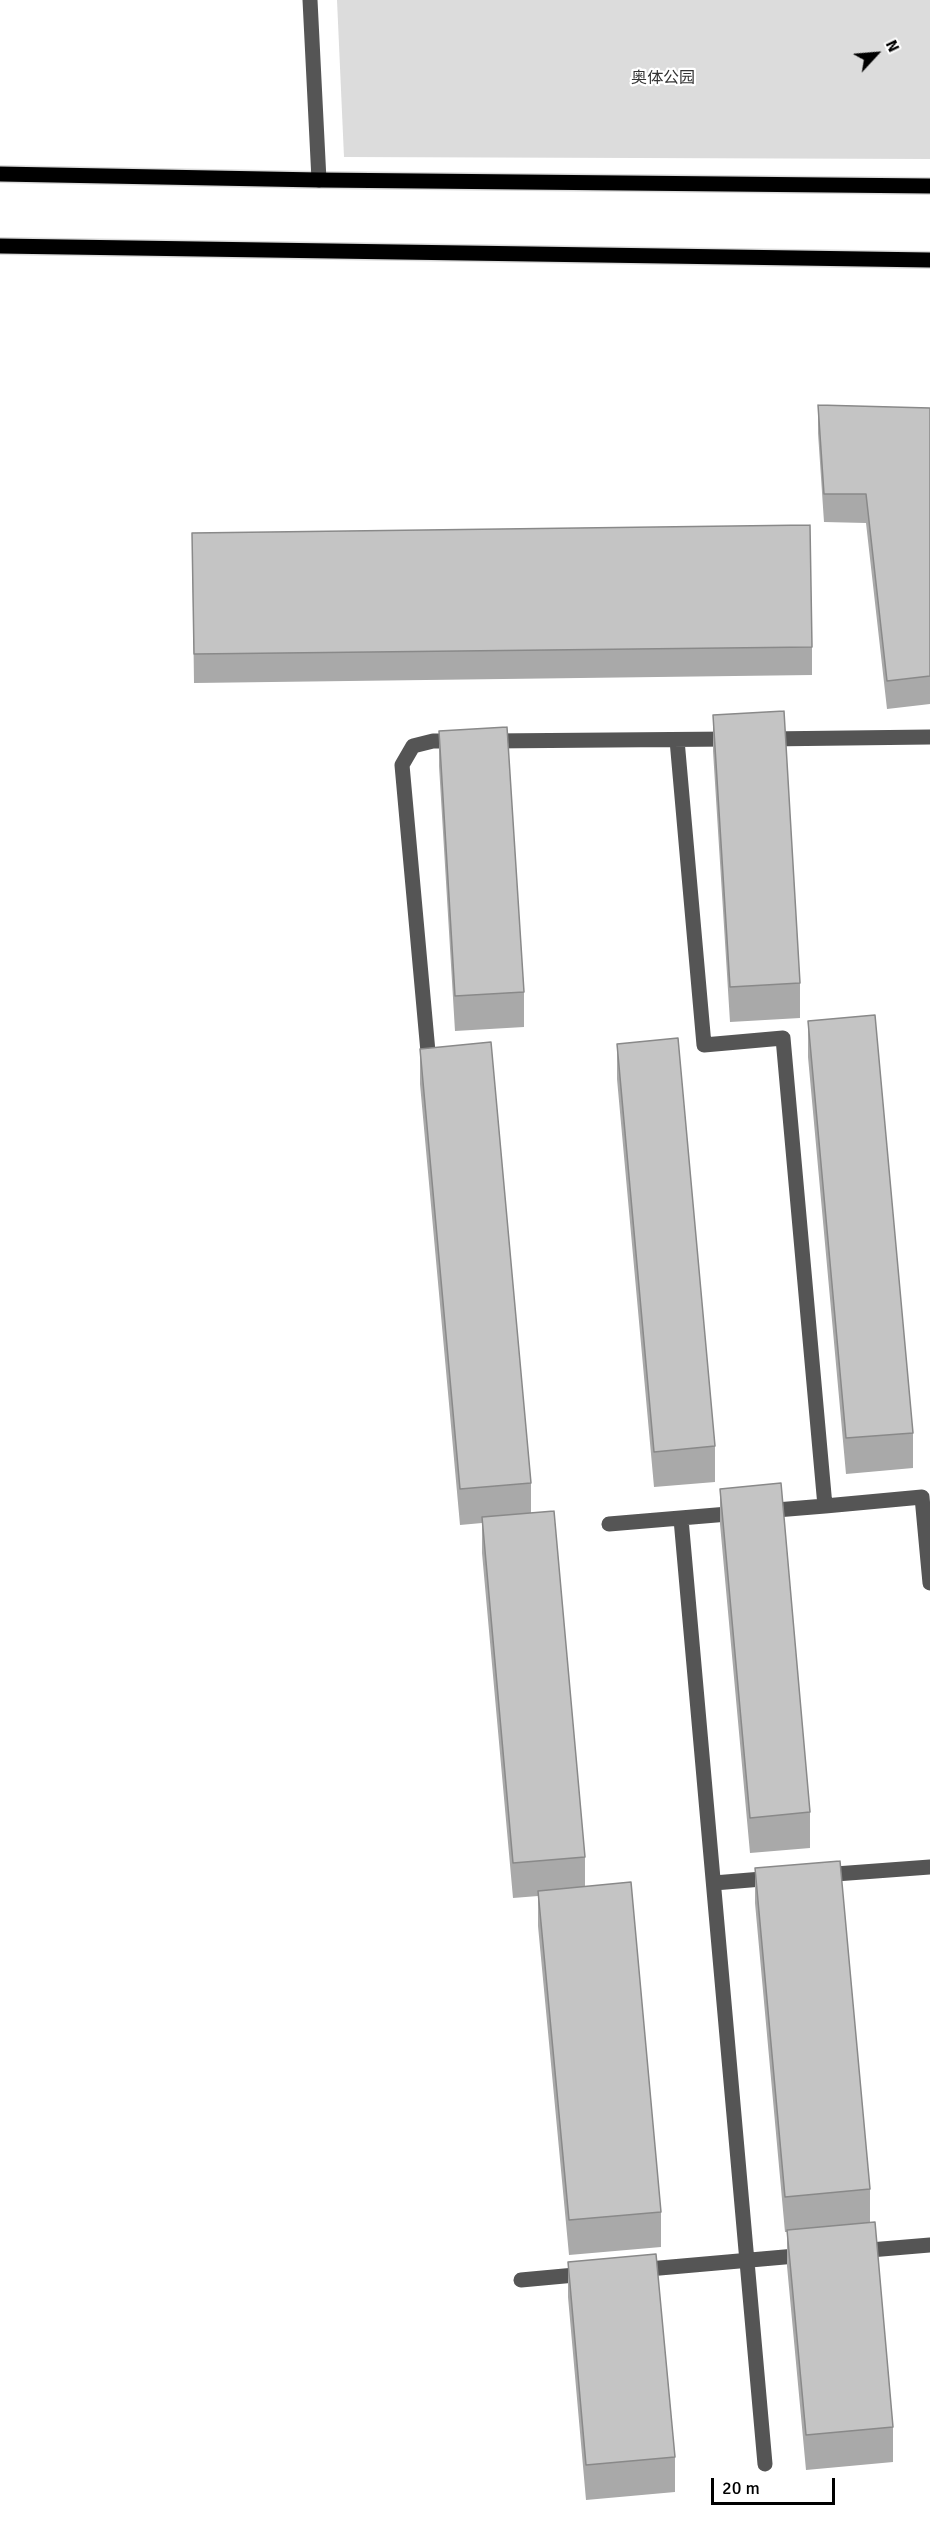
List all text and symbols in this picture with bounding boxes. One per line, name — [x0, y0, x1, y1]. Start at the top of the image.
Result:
north arrow — [846, 24, 906, 84]
text: N — [881, 37, 904, 55]
park label: 奥体公园 — [631, 69, 695, 89]
scale bar — [714, 2466, 838, 2504]
text: 20 m — [722, 2477, 760, 2499]

